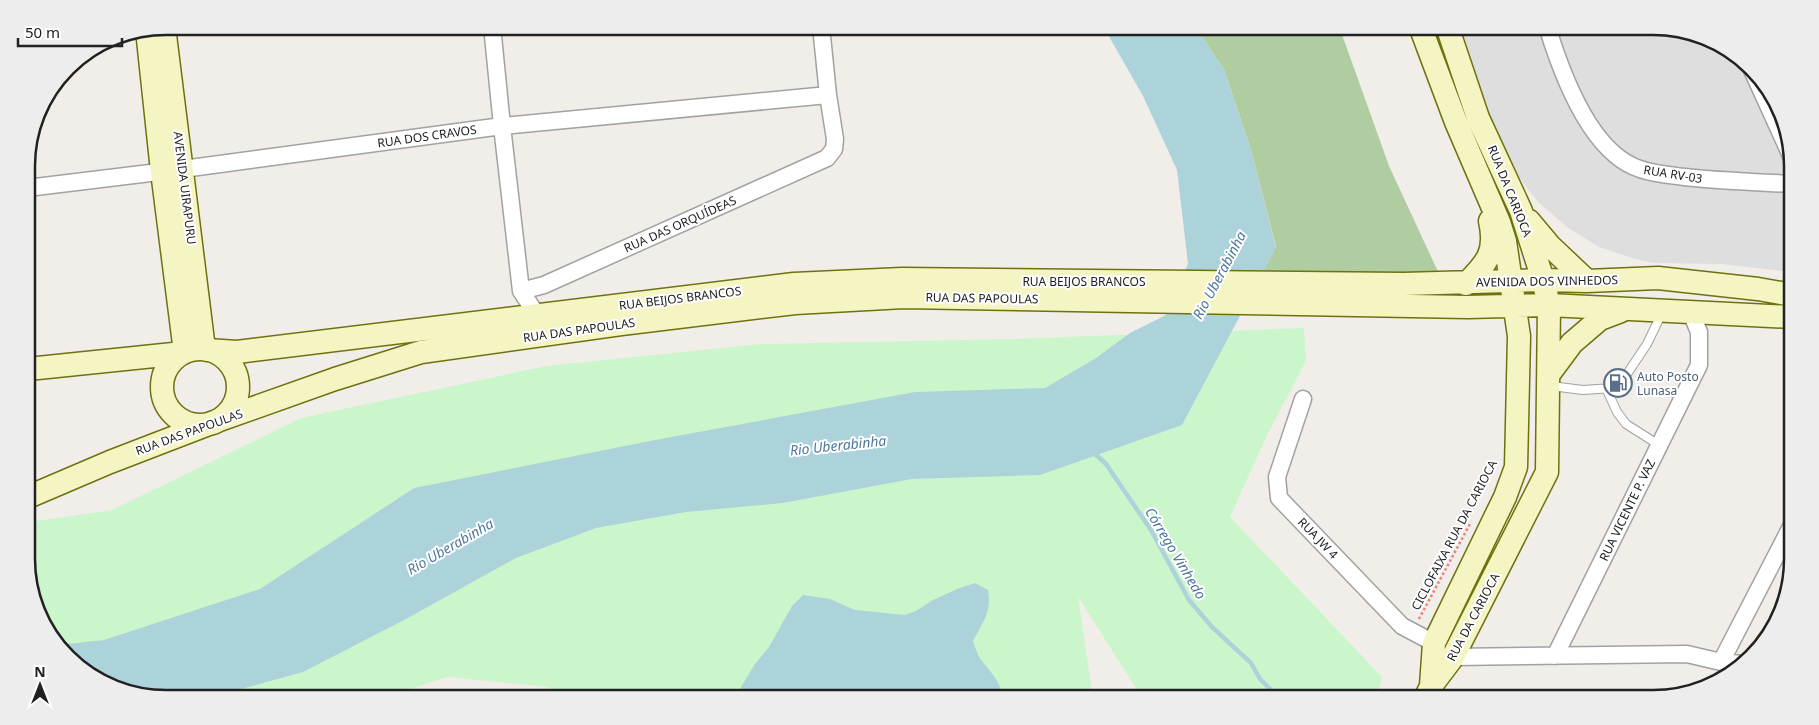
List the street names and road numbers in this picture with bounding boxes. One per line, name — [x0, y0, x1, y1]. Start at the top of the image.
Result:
street label: RUA DOS CRAVOS — [376, 121, 478, 151]
street label: AVENIDA UIRAPURU — [170, 130, 200, 246]
street label: RUA DA CARIOCA — [1484, 143, 1536, 240]
street label: RUA RV-03 — [1642, 161, 1704, 187]
street label: RUA DAS ORQUÍDEAS — [621, 191, 739, 256]
street label: AVENIDA DOS VINHEDOS — [1476, 271, 1619, 291]
street label: RUA BEIJOS BRANCOS — [1022, 273, 1146, 290]
street label: RUA BEIJOS BRANCOS — [618, 282, 743, 314]
street label: RUA DAS PAPOULAS — [925, 289, 1039, 307]
street label: RUA DAS PAPOULAS — [522, 314, 637, 346]
street label: RUA DAS PAPOULAS — [133, 405, 245, 459]
street label: RUA VICENTE P. VAZ — [1595, 456, 1659, 564]
street label: CICLOFAIXA RUA DA CARIOCA — [1407, 457, 1501, 613]
street label: RUA JW 4 — [1294, 514, 1342, 562]
street label: RUA DA CARIOCA — [1443, 570, 1504, 664]

